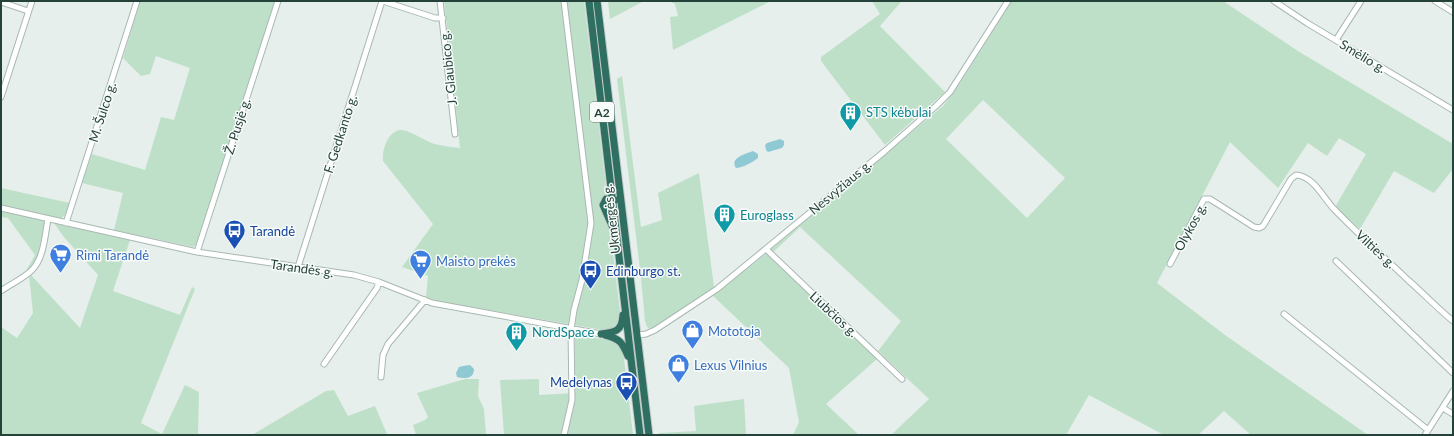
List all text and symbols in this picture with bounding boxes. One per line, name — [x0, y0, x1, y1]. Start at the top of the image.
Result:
street label: J. Glaubico g. — [436, 30, 460, 106]
street label: Smėlio g. — [1337, 36, 1389, 76]
street label: M. Šulco g. — [85, 80, 119, 144]
street label: F. Gedkanto g. — [320, 93, 360, 175]
street label: Ž. Pusjė g. — [220, 96, 254, 156]
building icon: STS kėbulai — [838, 99, 864, 132]
road number: A2 — [590, 102, 614, 122]
place label: STS kėbulai — [866, 104, 931, 120]
street label: Nesvyžiaus g. — [805, 156, 875, 218]
street label: Ukmergės g. — [599, 183, 623, 255]
street label: Olykos g. — [1170, 200, 1210, 254]
building icon: Euroglass — [712, 202, 738, 235]
place label: Euroglass — [740, 207, 794, 223]
bus stop icon: Tarandė — [221, 218, 247, 251]
place label: Tarandė — [250, 223, 295, 239]
street label: Vilties g. — [1353, 227, 1399, 271]
supermarket icon: Rimi Tarandė — [48, 242, 74, 275]
place label: Rimi Tarandė — [76, 247, 149, 263]
supermarket icon: Maisto prekės — [408, 248, 434, 281]
place label: Maisto prekės — [436, 253, 516, 269]
street label: Tarandės g. — [269, 256, 335, 280]
bus stop icon: Edinburgo st. — [578, 258, 604, 291]
place label: Edinburgo st. — [606, 263, 681, 279]
street label: Liubčios g. — [807, 288, 861, 340]
shop icon: Mototoja — [679, 318, 705, 351]
building icon: NordSpace — [504, 319, 530, 352]
place label: Mototoja — [708, 323, 761, 339]
place label: NordSpace — [532, 324, 595, 340]
shop icon: Lexus Vilnius — [665, 352, 691, 385]
place label: Lexus Vilnius — [694, 357, 768, 373]
bus stop icon: Medelynas — [614, 369, 640, 402]
place label: Medelynas — [550, 374, 612, 390]

